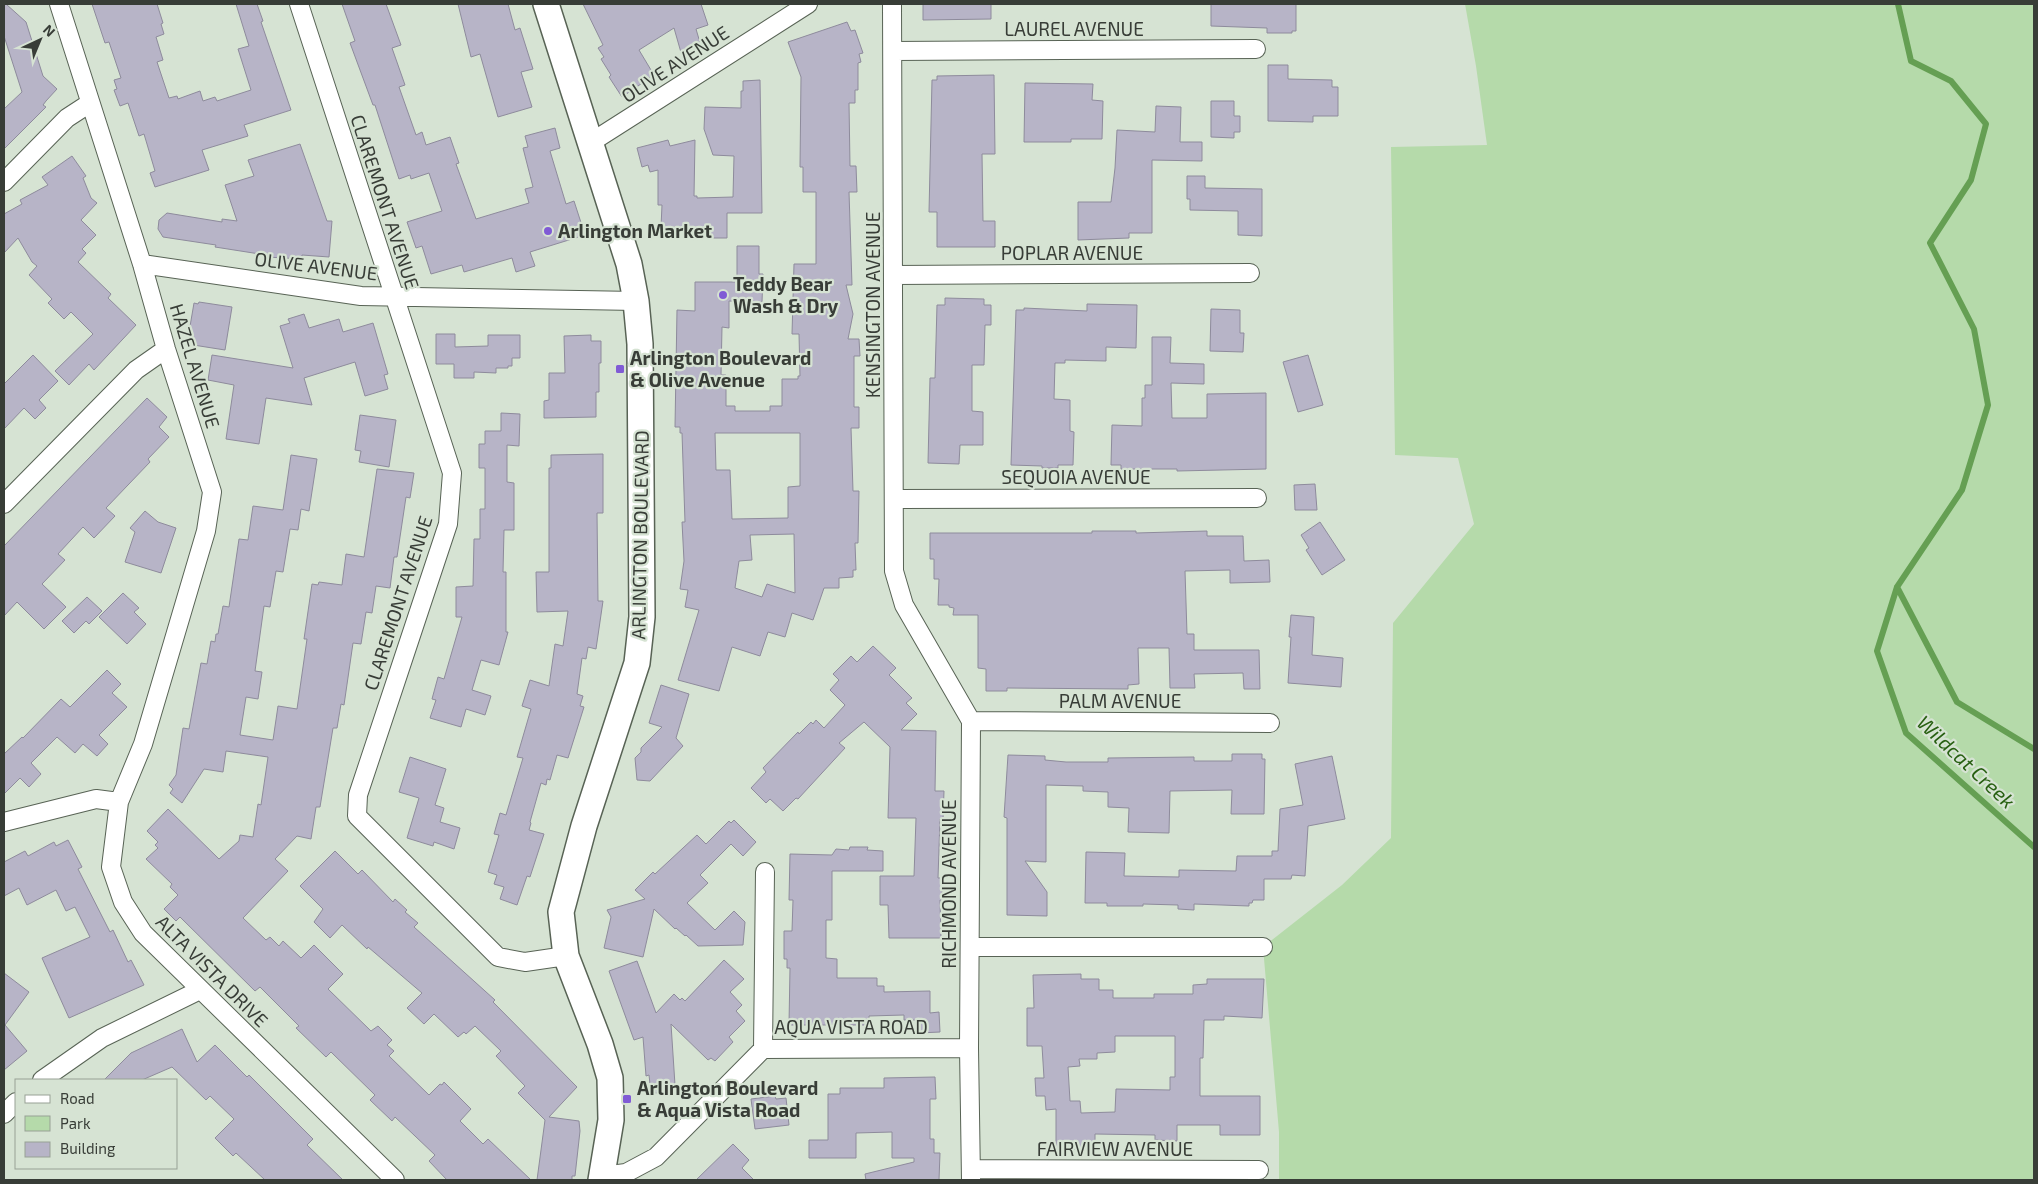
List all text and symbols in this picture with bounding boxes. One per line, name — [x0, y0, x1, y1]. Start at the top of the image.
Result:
north arrow — [15, 15, 65, 65]
street label: LAUREL AVENUE — [1004, 17, 1144, 40]
street label: OLIVE AVENUE — [617, 20, 733, 107]
text: N — [40, 21, 59, 40]
street label: CLAREMONT AVENUE — [346, 112, 425, 292]
street label: KENSINGTON AVENUE — [861, 212, 884, 398]
place label: Arlington Market — [558, 219, 712, 242]
marker: Arlington Market — [542, 225, 554, 237]
street label: POPLAR AVENUE — [1001, 241, 1143, 264]
street label: OLIVE AVENUE — [253, 247, 379, 284]
place label: Teddy Bear Wash & Dry — [733, 272, 838, 318]
marker: Teddy Bear Wash & Dry — [717, 289, 729, 301]
street label: HAZEL AVENUE — [166, 301, 225, 431]
place label: Arlington Boulevard & Olive Avenue — [630, 346, 811, 391]
marker: Arlington Boulevard & Olive Avenue — [614, 363, 626, 375]
street label: ARLINGTON BOULEVARD — [626, 430, 653, 640]
street label: SEQUOIA AVENUE — [1001, 465, 1151, 488]
street label: CLAREMONT AVENUE — [358, 513, 437, 693]
street label: PALM AVENUE — [1059, 689, 1181, 712]
water label: Wildcat Creek — [1913, 710, 2021, 813]
street label: RICHMOND AVENUE — [937, 799, 960, 969]
street label: ALTA VISTA DRIVE — [152, 910, 273, 1031]
street label: AQUA VISTA ROAD — [774, 1015, 928, 1038]
place label: Arlington Boulevard & Aqua Vista Road — [637, 1076, 818, 1121]
legend — [15, 1079, 178, 1169]
text: Road — [60, 1089, 95, 1107]
marker: Arlington Boulevard & Aqua Vista Road — [621, 1093, 633, 1105]
text: Park — [60, 1114, 91, 1132]
street label: FAIRVIEW AVENUE — [1037, 1137, 1193, 1160]
text: Building — [60, 1139, 116, 1157]

